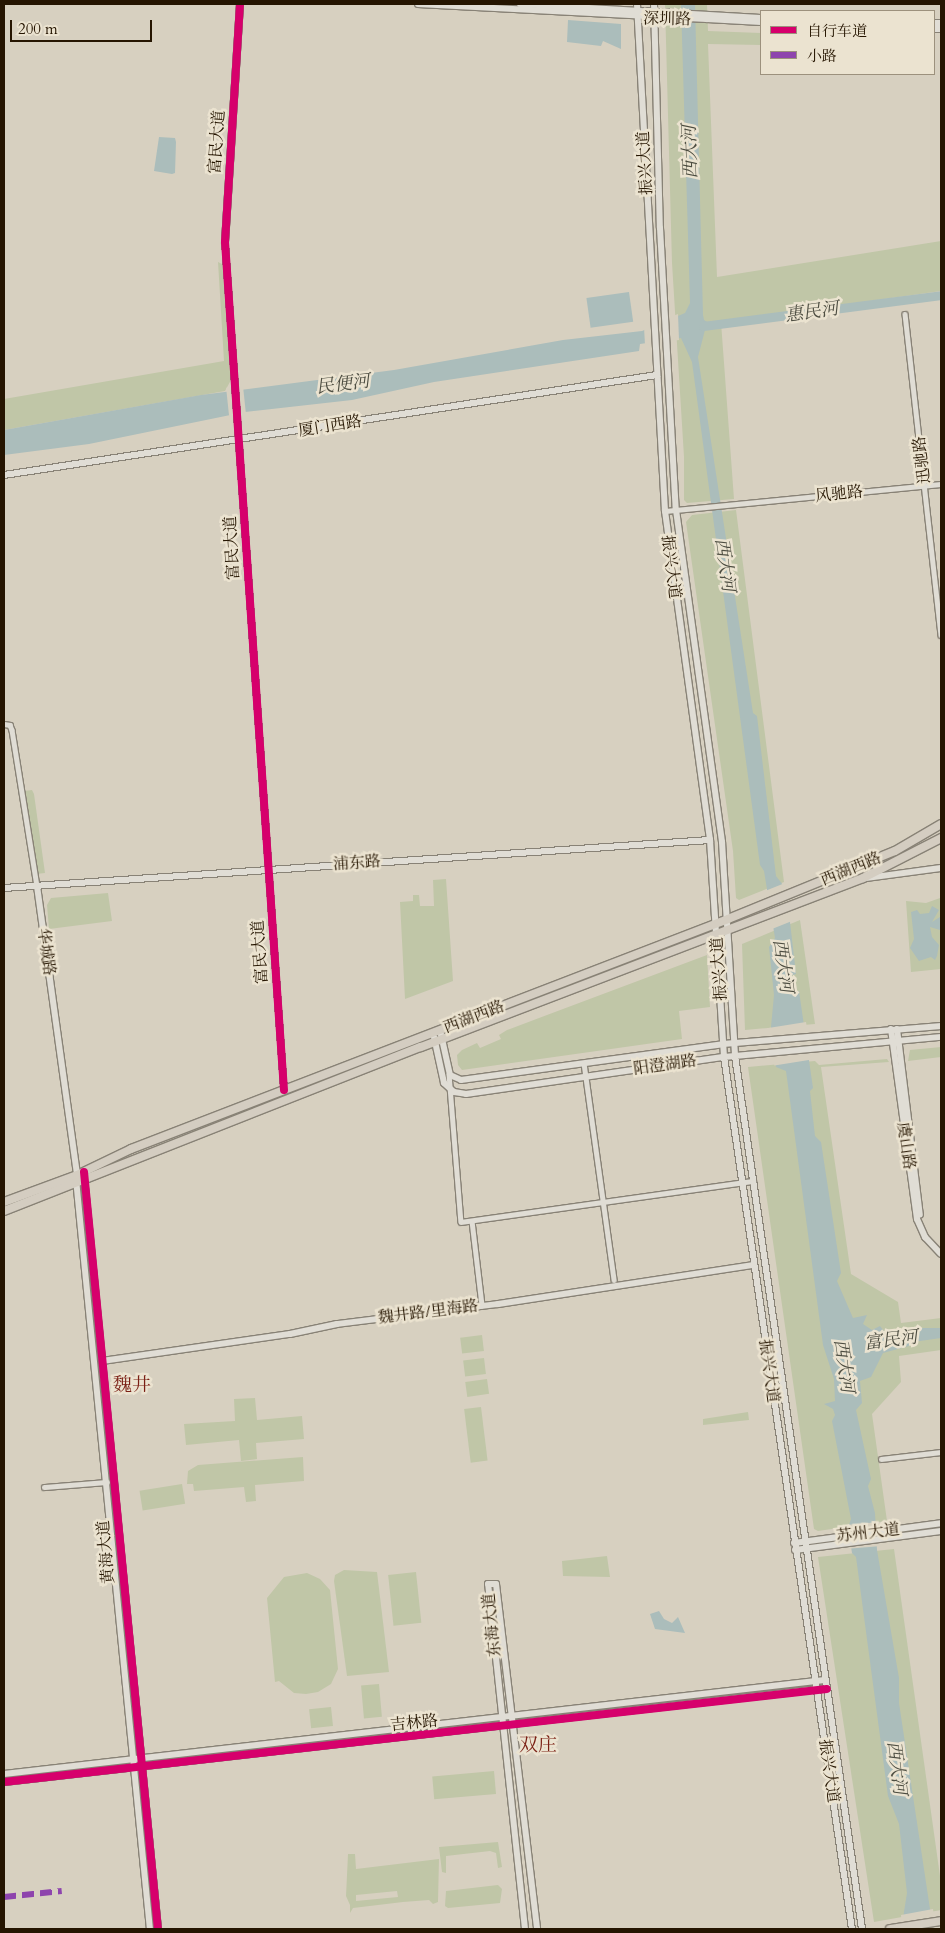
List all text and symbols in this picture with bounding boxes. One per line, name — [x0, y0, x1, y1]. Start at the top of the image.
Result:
street label: 深圳路 — [643, 9, 691, 29]
scale bar — [12, 10, 155, 42]
legend — [760, 10, 935, 75]
text: 200 m — [18, 19, 58, 39]
text: 自行车道 — [807, 21, 867, 41]
text: 小路 — [807, 46, 837, 66]
street label: 富民大道 — [205, 109, 229, 175]
water label: 西大河 — [679, 125, 703, 179]
street label: 振兴大道 — [634, 131, 656, 195]
water label: 惠民河 — [784, 299, 840, 327]
water label: 民便河 — [315, 371, 371, 399]
street label: 厦门西路 — [297, 412, 363, 440]
street label: 迅驰路 — [910, 435, 934, 485]
street label: 风驰路 — [814, 482, 864, 506]
street label: 富民大道 — [221, 516, 243, 580]
street label: 振兴大道 — [658, 534, 684, 600]
water label: 西大河 — [710, 537, 738, 593]
street label: 西湖西路 — [818, 848, 884, 890]
street label: 浦东路 — [332, 852, 382, 874]
street label: 富民大道 — [248, 919, 272, 985]
street label: 华城路 — [33, 927, 59, 977]
street label: 振兴大道 — [707, 936, 731, 1002]
water label: 西大河 — [768, 938, 796, 994]
street label: 西湖西路 — [441, 997, 507, 1037]
street label: 阳澄湖路 — [632, 1051, 698, 1079]
street label: 虞山路 — [893, 1121, 919, 1171]
street label: 魏井路/里海路 — [377, 1296, 479, 1328]
water label: 富民河 — [863, 1327, 919, 1355]
street label: 振兴大道 — [755, 1338, 783, 1404]
water label: 西大河 — [829, 1338, 857, 1394]
district label: 魏井 — [113, 1375, 151, 1397]
street label: 黄海大道 — [94, 1519, 118, 1585]
street label: 苏州大道 — [835, 1520, 901, 1546]
street label: 东海大道 — [479, 1592, 505, 1658]
street label: 吉林路 — [389, 1711, 439, 1735]
district label: 双庄 — [519, 1735, 557, 1757]
street label: 振兴大道 — [815, 1738, 843, 1804]
water label: 西大河 — [882, 1740, 910, 1796]

